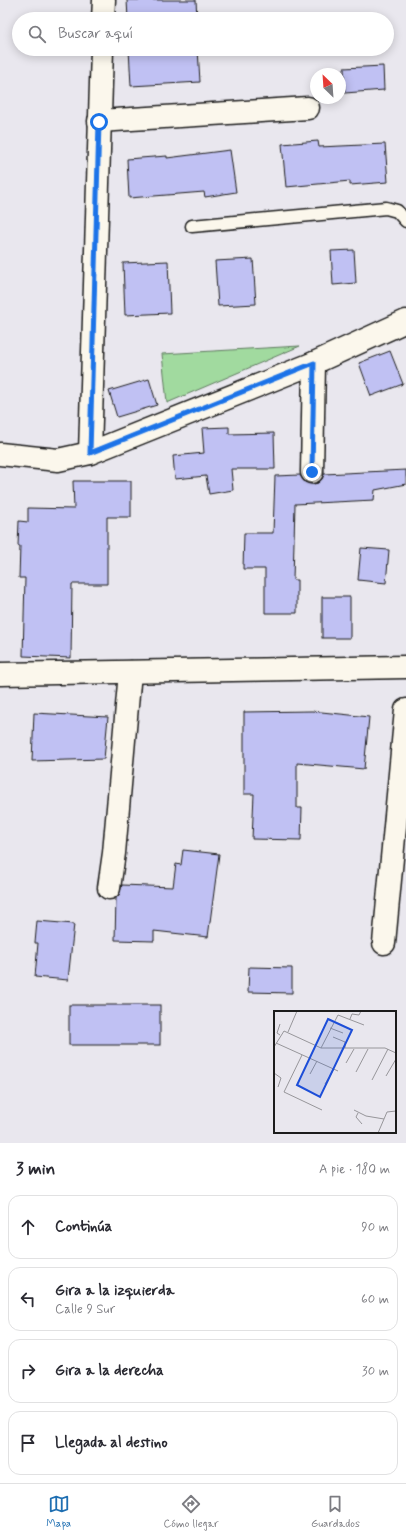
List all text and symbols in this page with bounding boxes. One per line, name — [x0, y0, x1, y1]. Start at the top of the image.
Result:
search box — [12, 12, 394, 56]
icon: search — [26, 23, 48, 45]
text: Buscar aquí — [58, 24, 133, 44]
north arrow — [310, 68, 346, 104]
route start — [90, 113, 108, 131]
route end — [303, 463, 321, 481]
inset map — [274, 1011, 396, 1133]
text: 3 min — [16, 1158, 55, 1180]
text: A pie · 180 m — [319, 1161, 390, 1178]
icon: ahead — [17, 1216, 39, 1238]
text: Continúa — [55, 1217, 112, 1237]
text: 90 m — [361, 1219, 389, 1236]
text: Gira a la izquierda — [55, 1281, 174, 1301]
icon: left — [17, 1288, 39, 1310]
text: 60 m — [361, 1291, 389, 1308]
text: Calle 9 Sur — [55, 1301, 115, 1318]
icon: right — [17, 1360, 39, 1382]
text: Gira a la derecha — [55, 1361, 164, 1381]
text: 30 m — [362, 1363, 389, 1380]
icon: arrive — [17, 1432, 39, 1454]
text: Llegada al destino — [55, 1433, 168, 1453]
tab: Mapa — [46, 1493, 71, 1531]
tab: Cómo llegar — [164, 1493, 219, 1531]
tab: Guardados — [311, 1493, 360, 1531]

